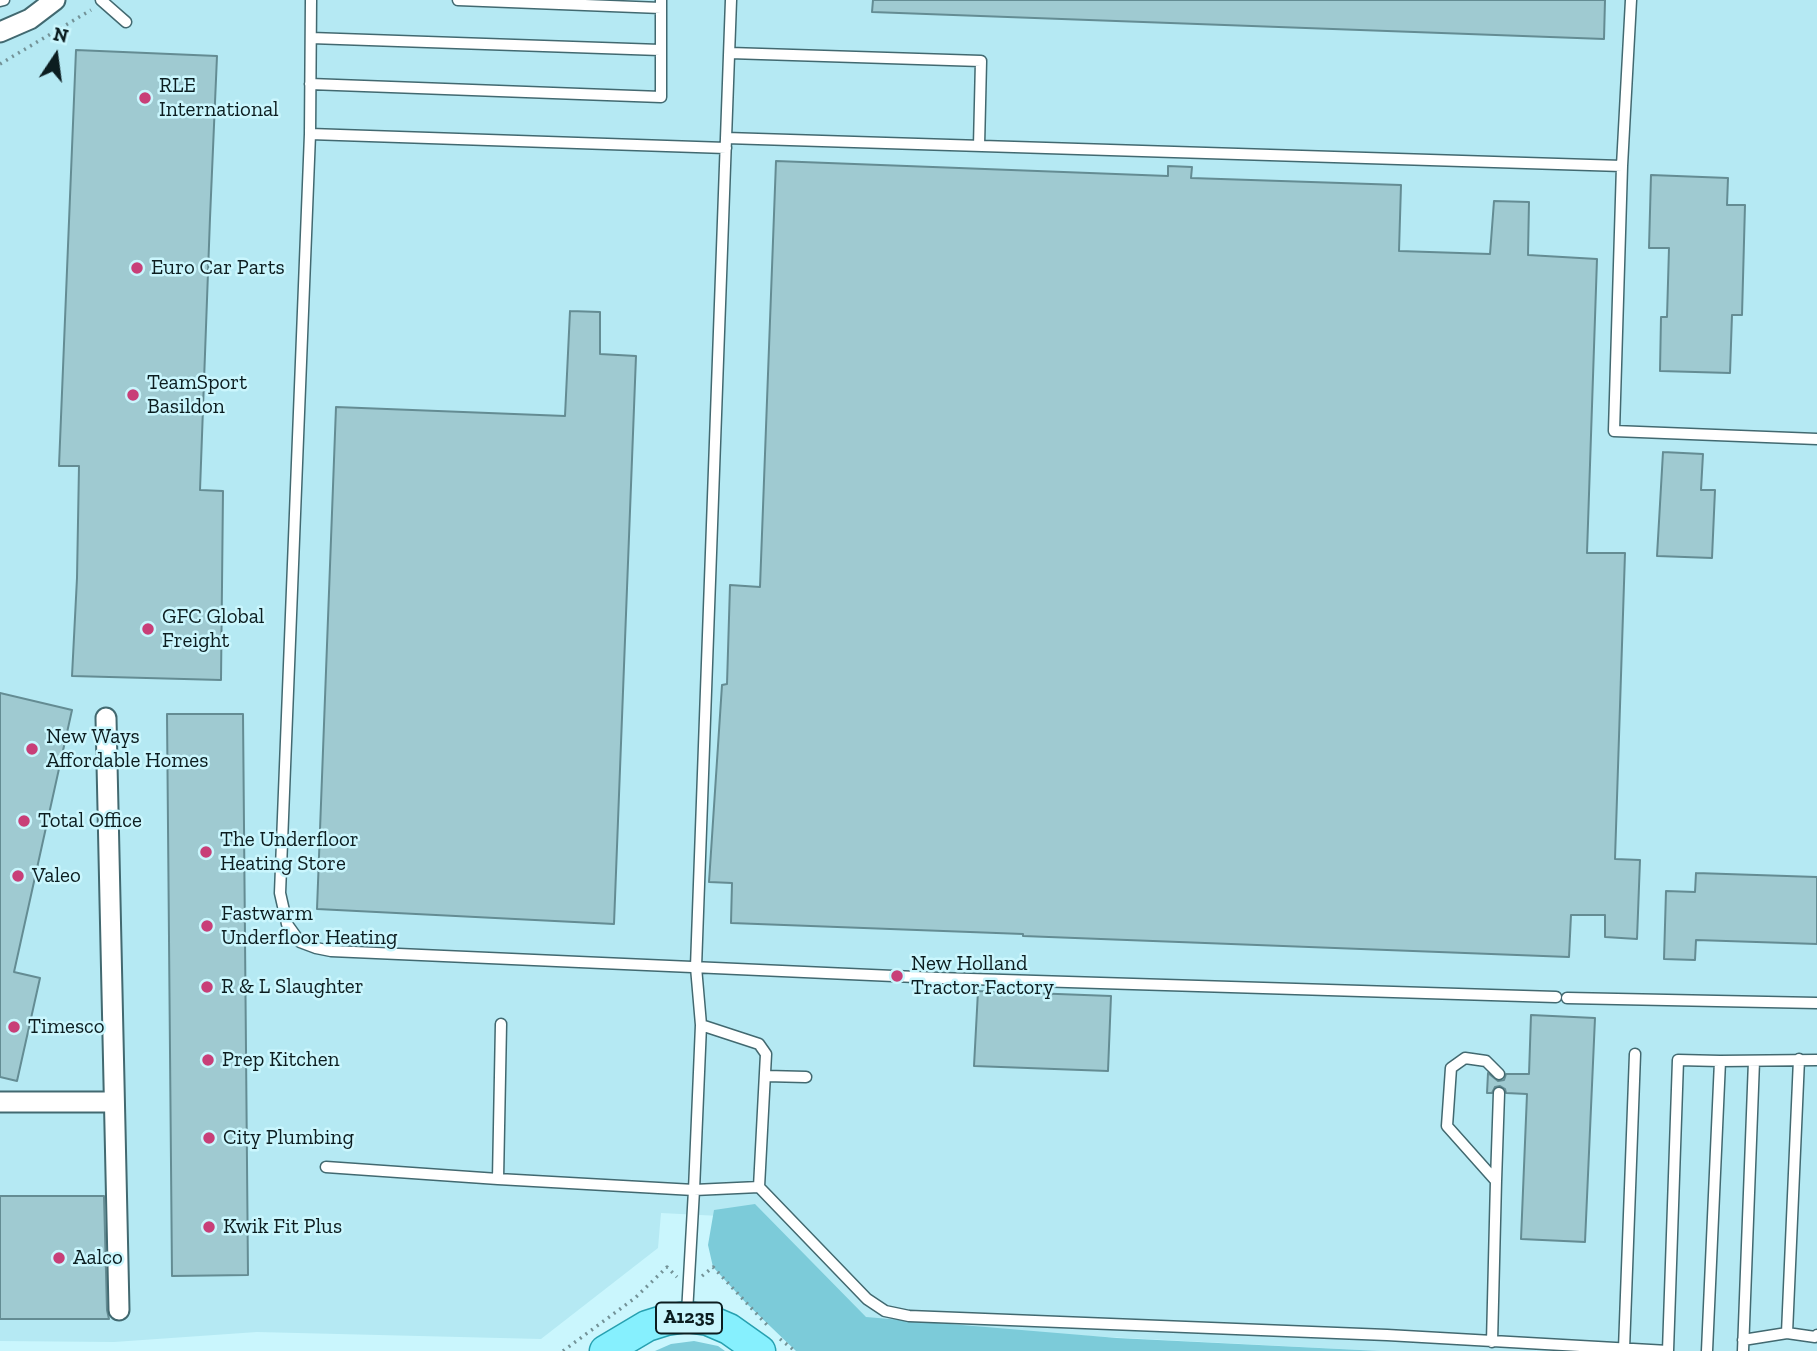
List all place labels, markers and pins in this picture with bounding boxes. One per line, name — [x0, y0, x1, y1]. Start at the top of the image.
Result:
place label: RLE International — [159, 73, 279, 123]
marker: RLE International — [137, 90, 153, 106]
place label: Euro Car Parts — [151, 255, 285, 281]
marker: Euro Car Parts — [129, 260, 145, 276]
place label: TeamSport Basildon — [147, 370, 247, 420]
marker: TeamSport Basildon — [125, 387, 141, 403]
place label: GFC Global Freight — [162, 604, 264, 654]
marker: GFC Global Freight — [140, 621, 156, 637]
place label: New Ways Affordable Homes — [46, 724, 208, 774]
marker: New Ways Affordable Homes — [24, 741, 40, 757]
place label: Total Office — [38, 808, 142, 834]
marker: Total Office — [16, 813, 32, 829]
place label: The Underfloor Heating Store — [220, 827, 359, 877]
marker: The Underfloor Heating Store — [198, 844, 214, 860]
place label: Valeo — [32, 863, 81, 889]
marker: Valeo — [10, 868, 26, 884]
place label: Fastwarm Underfloor Heating — [221, 901, 398, 951]
marker: Fastwarm Underfloor Heating — [199, 918, 215, 934]
place label: New Holland Tractor Factory — [911, 951, 1054, 1001]
marker: New Holland Tractor Factory — [889, 968, 905, 984]
place label: R & L Slaughter — [221, 974, 363, 1000]
marker: R & L Slaughter — [199, 979, 215, 995]
place label: Timesco — [28, 1014, 105, 1040]
marker: Timesco — [6, 1019, 22, 1035]
place label: Prep Kitchen — [222, 1047, 340, 1073]
marker: Prep Kitchen — [200, 1052, 216, 1068]
place label: City Plumbing — [223, 1125, 354, 1151]
marker: City Plumbing — [201, 1130, 217, 1146]
place label: Kwik Fit Plus — [223, 1214, 342, 1240]
marker: Kwik Fit Plus — [201, 1219, 217, 1235]
place label: Aalco — [73, 1245, 123, 1271]
marker: Aalco — [51, 1250, 67, 1266]

